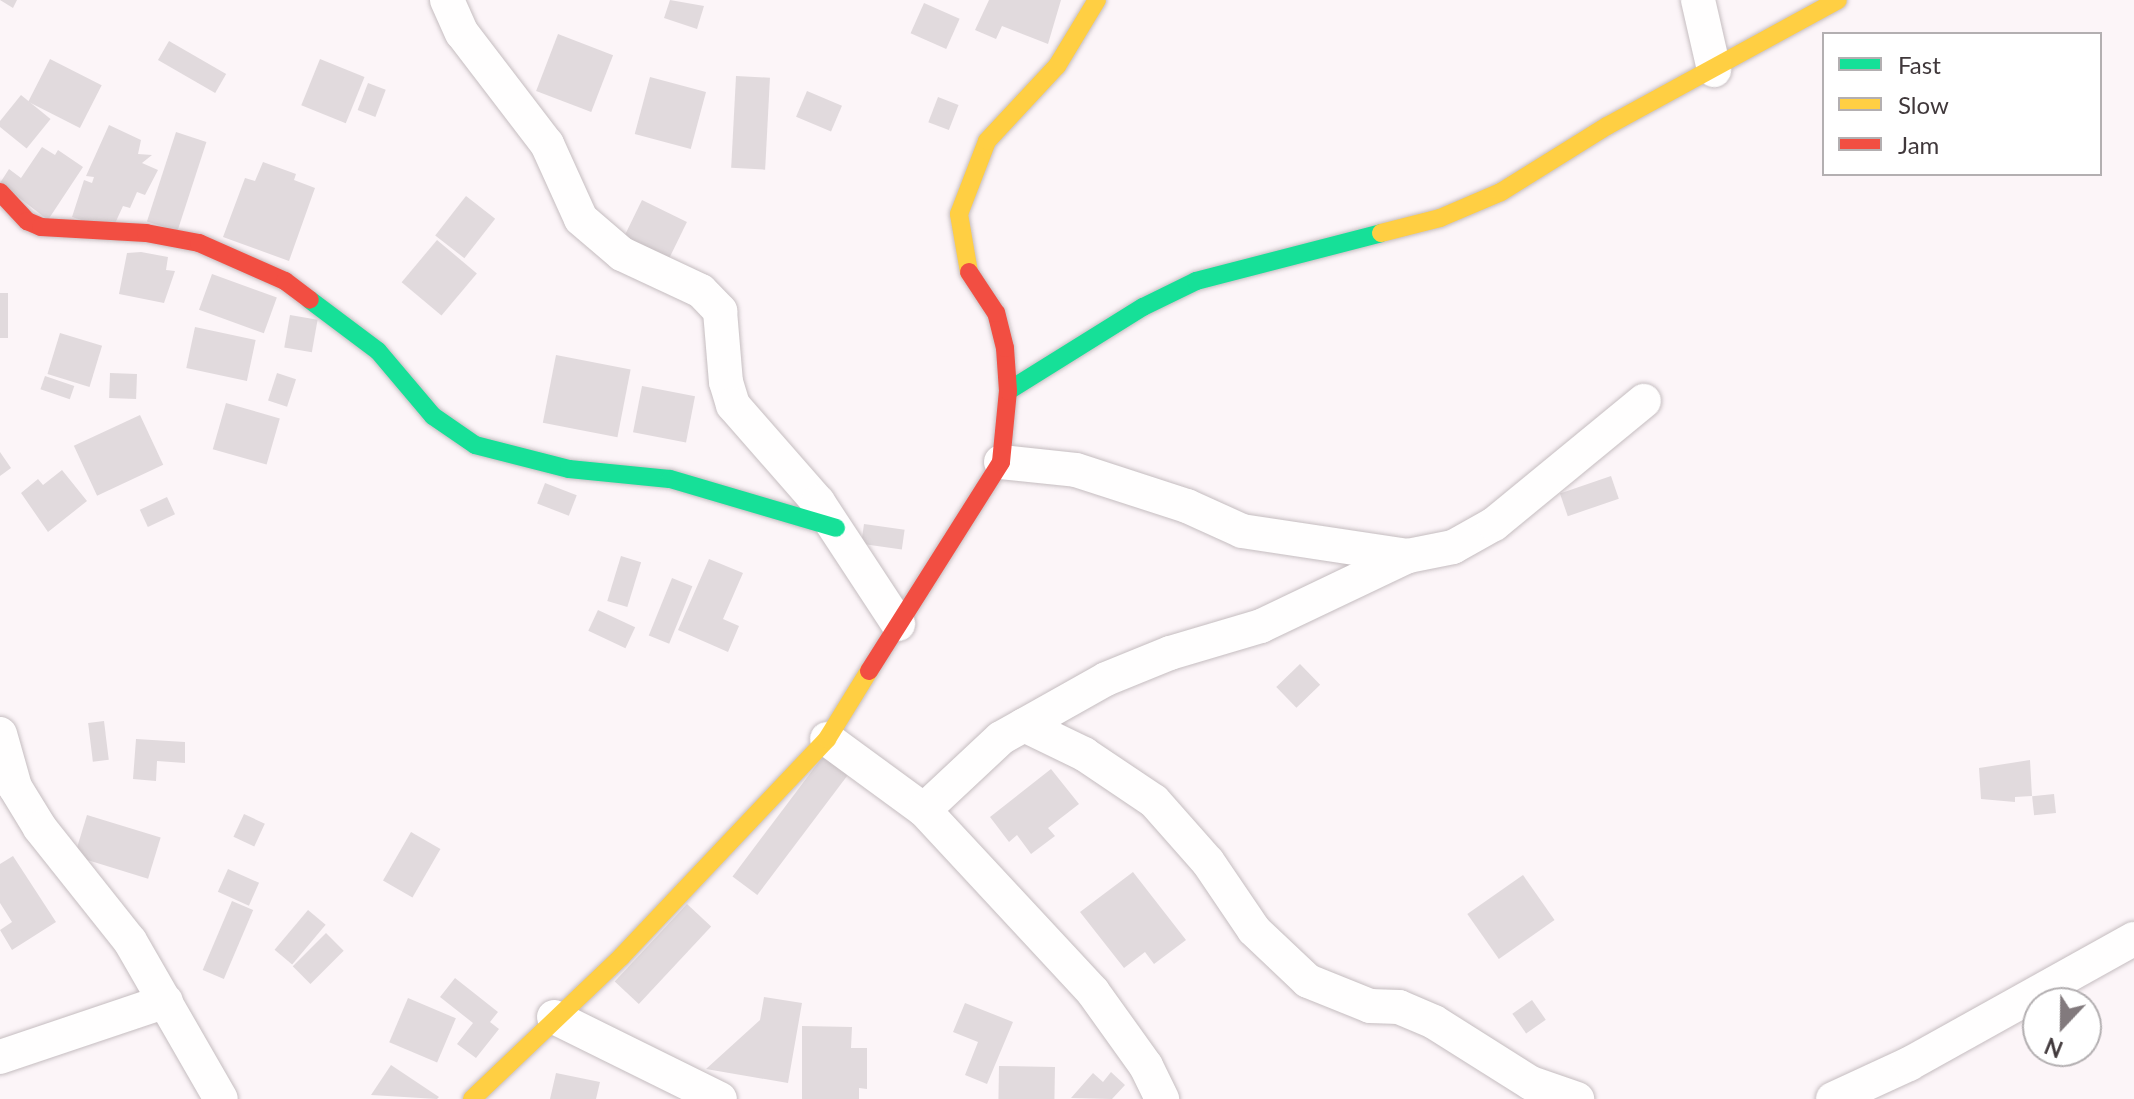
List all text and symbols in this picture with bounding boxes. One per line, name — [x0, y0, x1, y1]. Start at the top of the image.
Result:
legend — [1822, 32, 2102, 176]
text: Fast — [1898, 50, 1941, 79]
text: Slow — [1898, 90, 1949, 119]
text: Jam — [1898, 130, 1939, 159]
north arrow — [2022, 987, 2102, 1067]
text: N — [2041, 1032, 2066, 1064]

